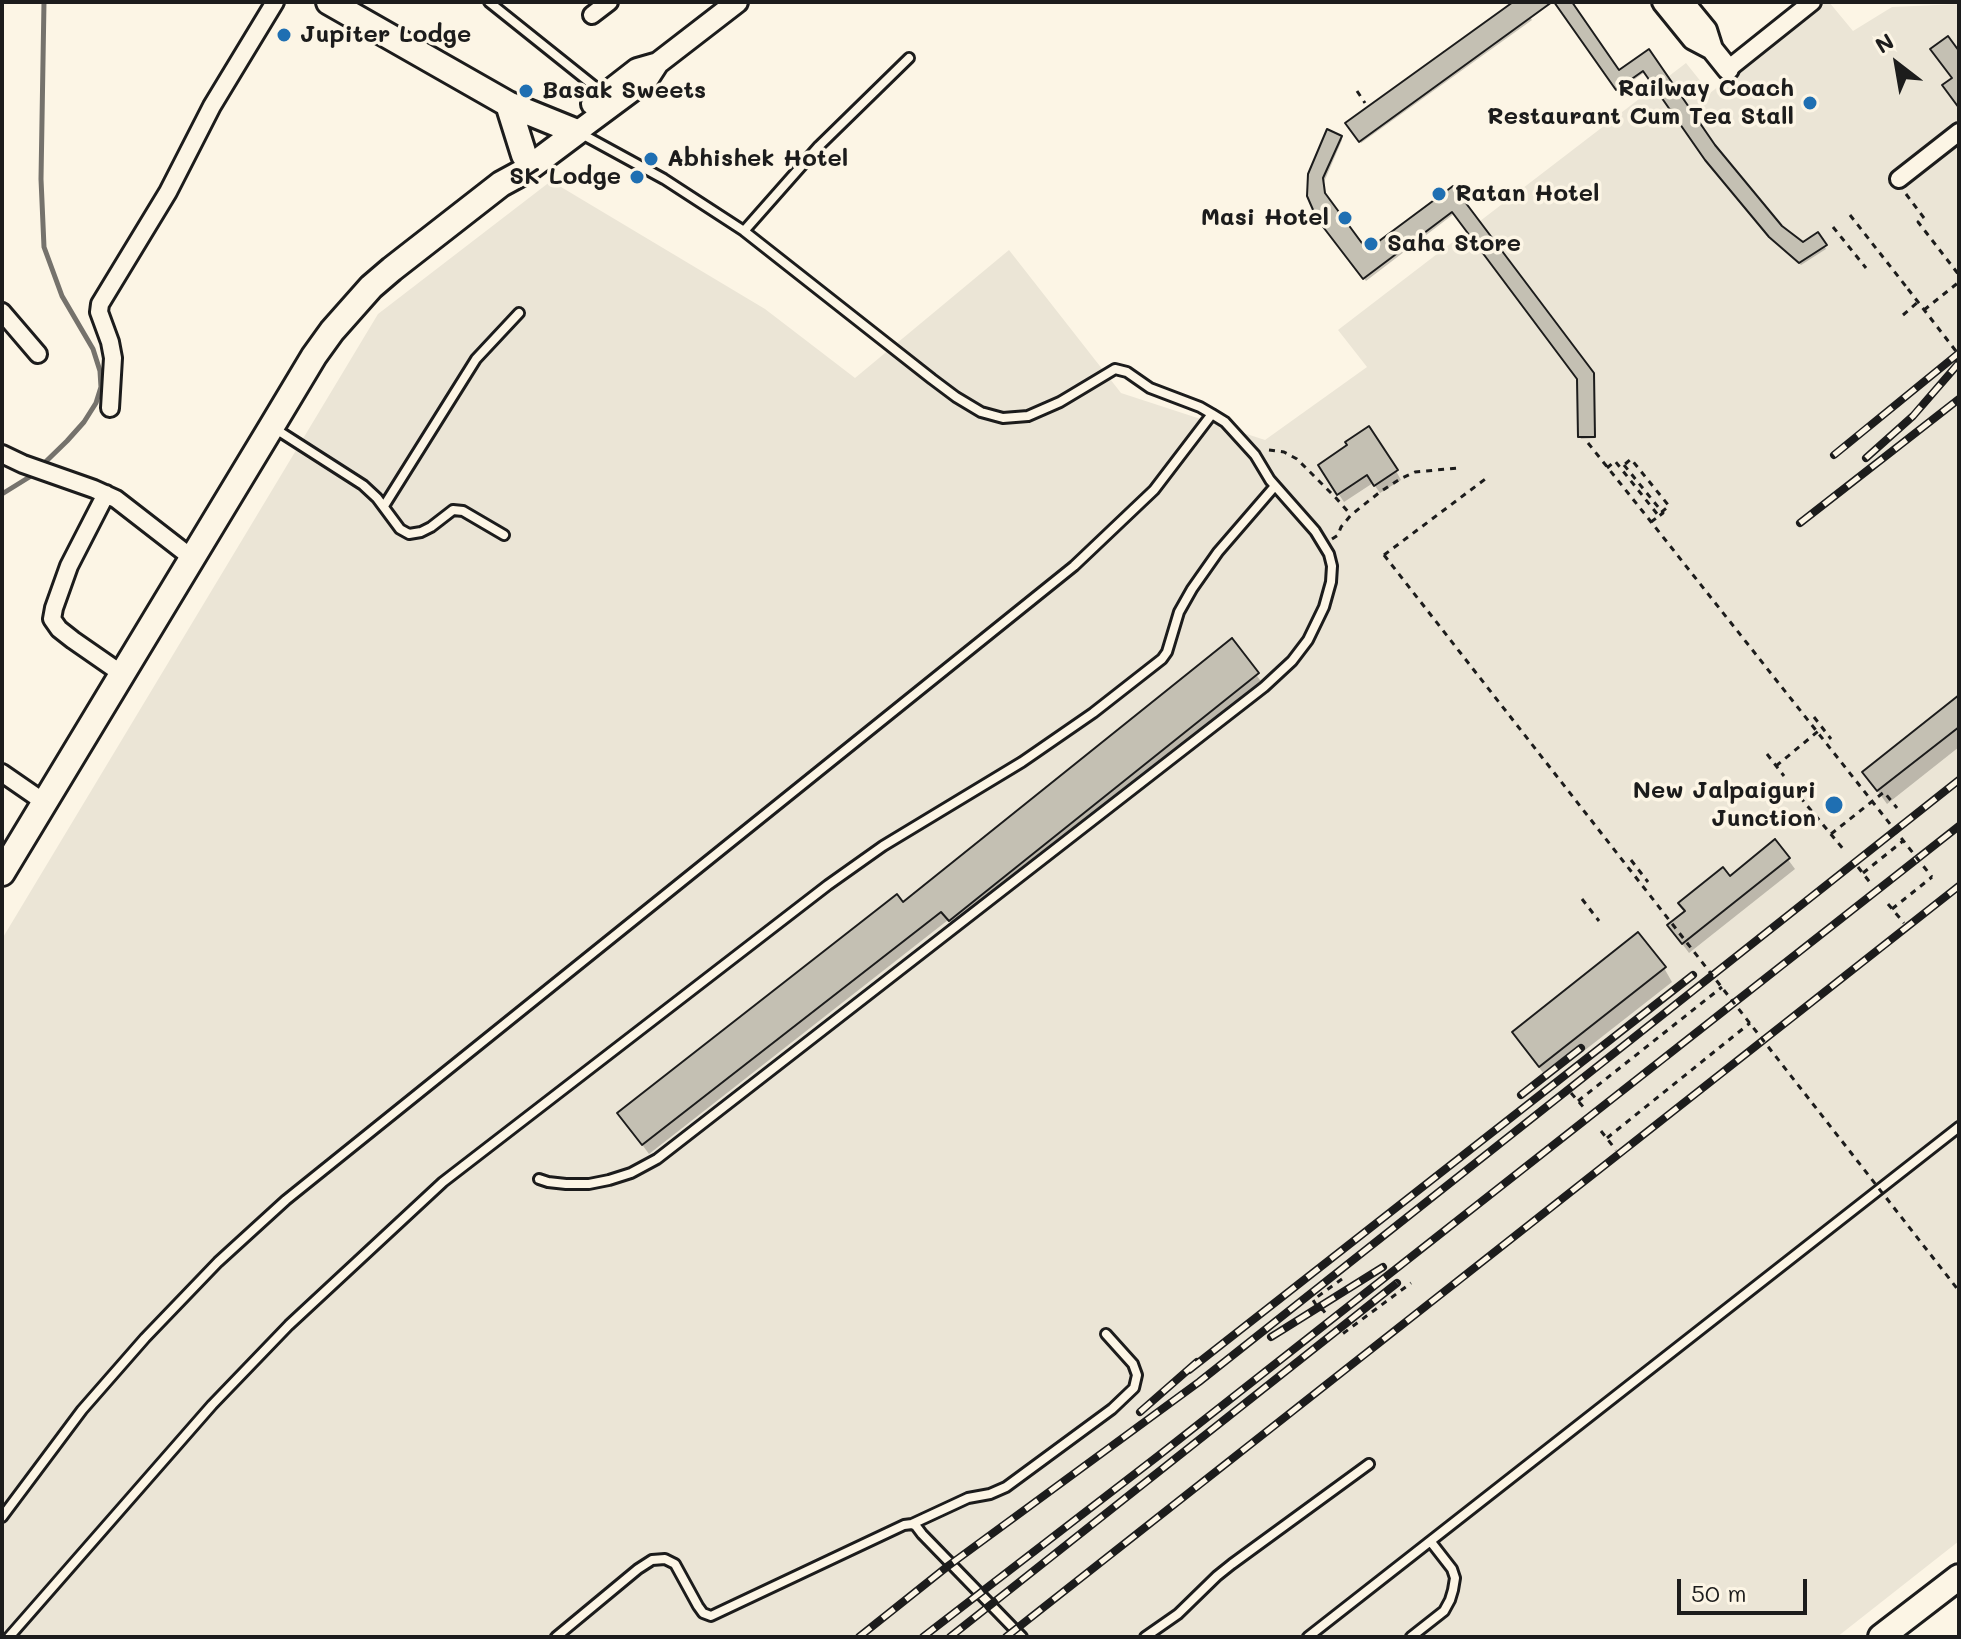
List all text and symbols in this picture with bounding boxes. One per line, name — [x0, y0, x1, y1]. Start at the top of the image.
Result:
place label: Jupiter Lodge — [300, 21, 471, 49]
north arrow — [1857, 24, 1937, 104]
marker: Jupiter Lodge — [275, 26, 293, 44]
text: N — [1870, 26, 1899, 60]
place label: Railway Coach Restaurant Cum Tea Stall — [1487, 75, 1794, 131]
place label: Basak Sweets — [542, 77, 706, 105]
marker: Basak Sweets — [517, 82, 535, 100]
marker: Railway Coach Restaurant Cum Tea Stall — [1801, 94, 1819, 112]
place label: Abhishek Hotel — [667, 145, 848, 173]
marker: Abhishek Hotel — [642, 150, 660, 168]
place label: SK Lodge — [509, 163, 621, 191]
marker: SK Lodge — [628, 168, 646, 186]
place label: Ratan Hotel — [1455, 180, 1599, 208]
marker: Ratan Hotel — [1430, 185, 1448, 203]
place label: Masi Hotel — [1201, 204, 1329, 232]
marker: Masi Hotel — [1336, 209, 1354, 227]
place label: Saha Store — [1387, 230, 1521, 258]
marker: Saha Store — [1362, 235, 1380, 253]
place label: New Jalpaiguri Junction — [1633, 777, 1816, 833]
marker: New Jalpaiguri Junction — [1823, 794, 1845, 816]
scale bar — [1681, 1563, 1811, 1613]
text: 50 m — [1691, 1577, 1747, 1608]

